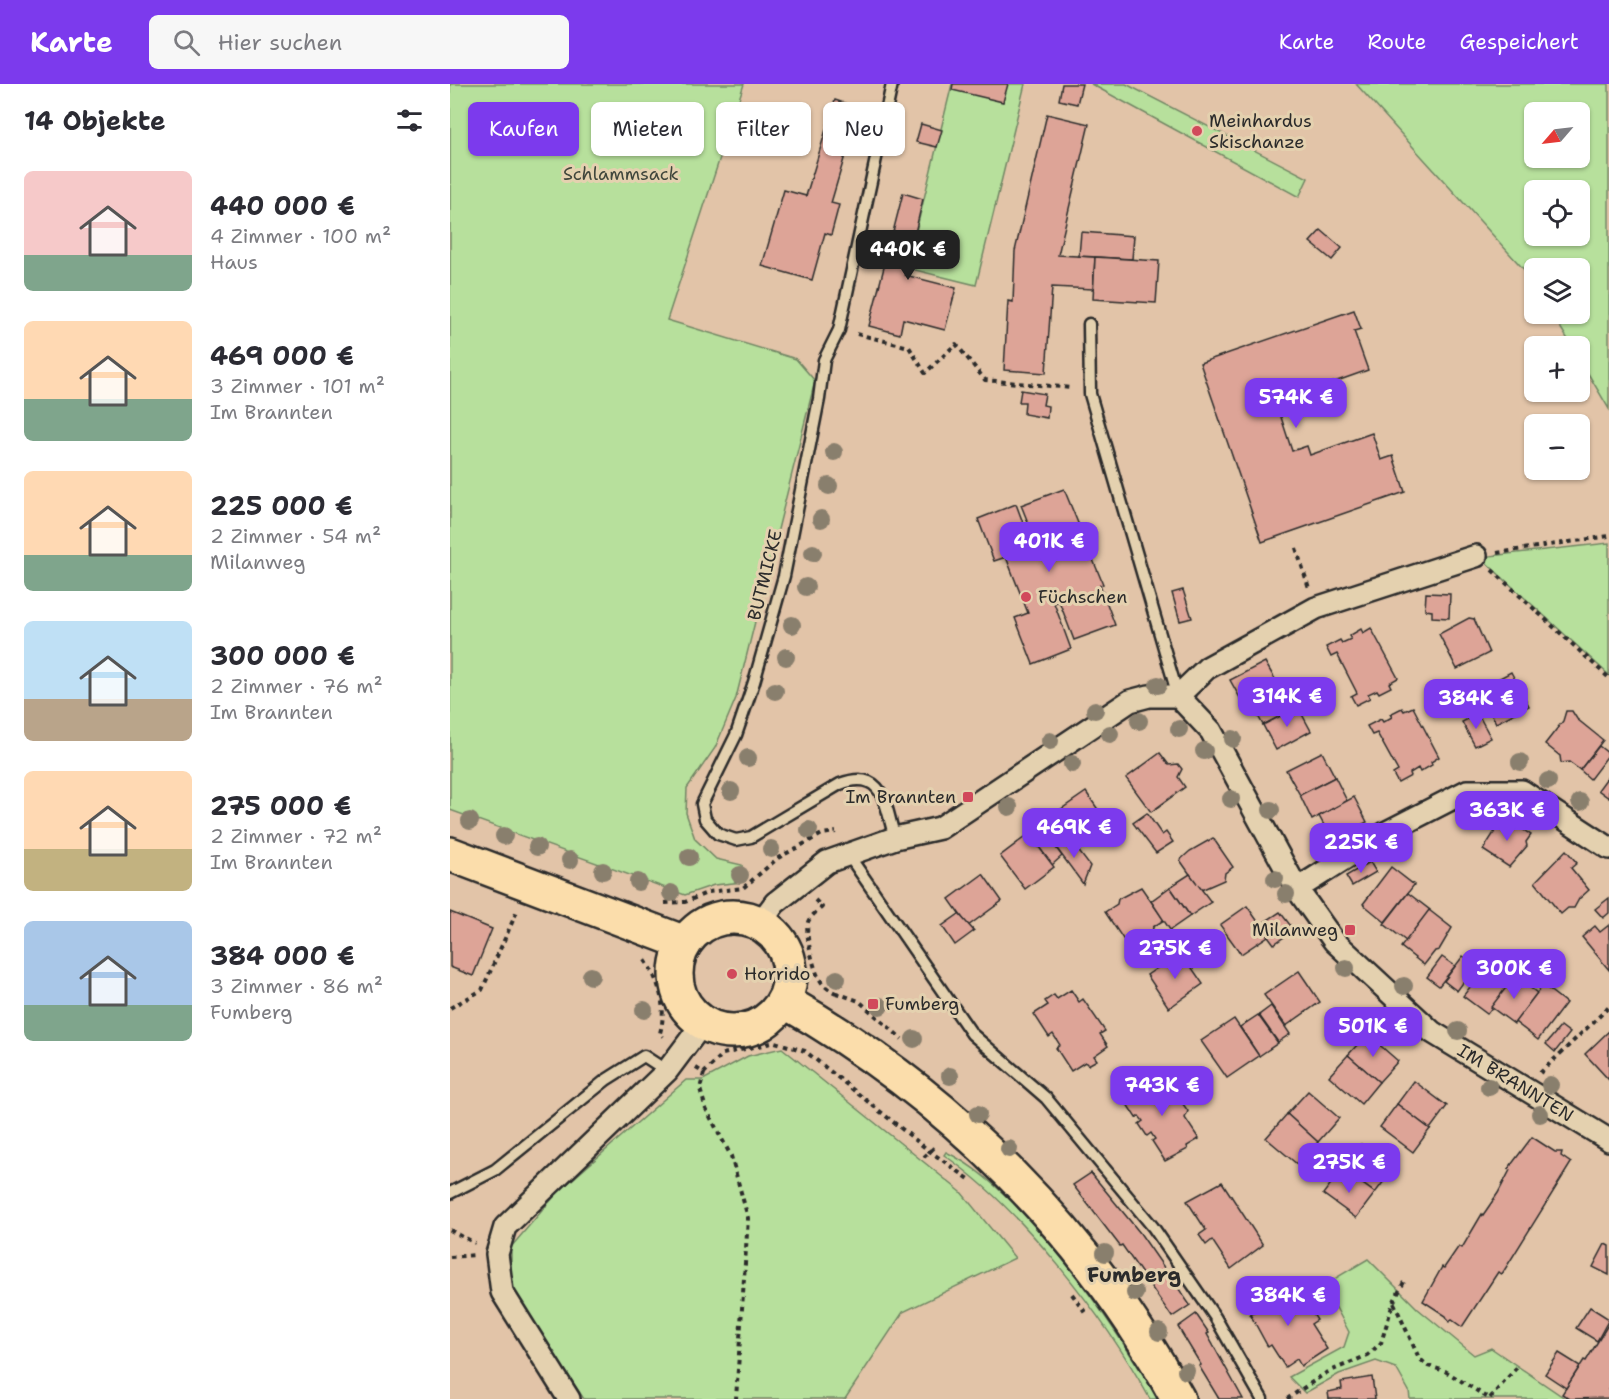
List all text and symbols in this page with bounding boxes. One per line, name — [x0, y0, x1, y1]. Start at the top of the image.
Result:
search box — [149, 15, 569, 69]
text: Karte — [30, 23, 113, 61]
icon: search — [170, 26, 203, 59]
text: Hier suchen — [218, 28, 342, 57]
text: Karte — [1279, 28, 1334, 56]
text: Route — [1367, 28, 1426, 56]
text: Gespeichert — [1459, 28, 1579, 56]
chip: Kaufen — [468, 102, 579, 156]
chip: Mieten — [591, 102, 704, 156]
chip: Filter — [716, 102, 811, 156]
chip: Neu — [823, 102, 905, 156]
north arrow — [1524, 102, 1590, 168]
map controls — [1524, 102, 1590, 480]
text: 14 Objekte — [24, 103, 166, 138]
icon: filters — [393, 104, 426, 137]
place label: Meinhardus Skischanze — [1209, 109, 1312, 154]
marker: Meinhardus Skischanze — [1190, 124, 1204, 138]
park label: Schlammsack — [563, 162, 679, 186]
button: locate — [1524, 180, 1590, 246]
text: 440 000 € — [210, 188, 355, 223]
icon: home — [72, 195, 144, 267]
text: 4 Zimmer · 100 m² — [210, 223, 391, 249]
pin: 440K € — [859, 230, 957, 281]
text: 440K € — [870, 236, 946, 262]
text: Haus — [210, 249, 258, 275]
button: layers — [1524, 258, 1590, 324]
button: + — [1524, 336, 1590, 402]
text: 469 000 € — [210, 338, 354, 373]
icon: home — [72, 345, 144, 417]
text: 3 Zimmer · 101 m² — [210, 373, 385, 399]
pin: 574K € — [1247, 378, 1345, 429]
text: 574K € — [1259, 384, 1333, 410]
text: Im Brannten — [210, 399, 333, 425]
button: − — [1524, 414, 1590, 480]
text: 225 000 € — [210, 488, 353, 523]
icon: home — [72, 495, 144, 567]
pin: 401K € — [1000, 522, 1098, 573]
text: 2 Zimmer · 54 m² — [210, 523, 381, 549]
street label: BUTMICKE — [742, 527, 788, 623]
text: 401K € — [1013, 528, 1085, 554]
text: Milanweg — [210, 549, 306, 575]
place label: Füchschen — [1038, 585, 1127, 609]
marker: Füchschen — [1019, 590, 1033, 604]
text: 300 000 € — [210, 638, 355, 673]
icon: home — [72, 645, 144, 717]
text: 2 Zimmer · 76 m² — [210, 673, 383, 699]
pin: 314K € — [1238, 677, 1336, 728]
pin: 384K € — [1427, 679, 1525, 730]
text: 314K € — [1252, 683, 1322, 709]
text: 384K € — [1438, 685, 1514, 711]
text: Im Brannten — [210, 699, 333, 725]
place label: Im Brannten — [846, 785, 956, 809]
text: 275 000 € — [210, 788, 351, 823]
marker: Im Brannten — [961, 790, 975, 804]
pin: 363K € — [1458, 791, 1556, 842]
icon: home — [72, 795, 144, 867]
text: 363K € — [1469, 797, 1545, 823]
pin: 469K € — [1025, 808, 1123, 859]
text: 469K € — [1036, 814, 1112, 840]
text: 2 Zimmer · 72 m² — [210, 823, 382, 849]
pin: 225K € — [1312, 823, 1410, 874]
text: 225K € — [1324, 829, 1398, 855]
text: Im Brannten — [210, 849, 333, 875]
place label: Milanweg — [1252, 918, 1338, 942]
marker: Milanweg — [1343, 923, 1357, 937]
pin: 275K € — [1126, 929, 1224, 980]
text: 275K € — [1138, 935, 1212, 961]
text: 384 000 € — [210, 938, 355, 973]
icon: home — [72, 945, 144, 1017]
pin: 300K € — [1465, 949, 1563, 1000]
text: 300K € — [1476, 955, 1552, 981]
place label: Horrido — [744, 962, 811, 986]
marker: Horrido — [725, 967, 739, 981]
text: 3 Zimmer · 86 m² — [210, 973, 383, 999]
place label: Fumberg — [885, 992, 959, 1016]
marker: Fumberg — [866, 997, 880, 1011]
text: Fumberg — [210, 999, 293, 1025]
pin: 501K € — [1324, 1007, 1422, 1058]
text: 501K € — [1338, 1013, 1408, 1039]
street label: IM BRANNTEN — [1453, 1038, 1578, 1128]
pin: 743K € — [1113, 1066, 1211, 1117]
text: 743K € — [1124, 1072, 1200, 1098]
pin: 275K € — [1300, 1143, 1398, 1194]
text: 275K € — [1312, 1149, 1386, 1175]
district label: Fumberg — [1087, 1261, 1181, 1289]
pin: 384K € — [1239, 1276, 1337, 1327]
text: 384K € — [1250, 1282, 1326, 1308]

